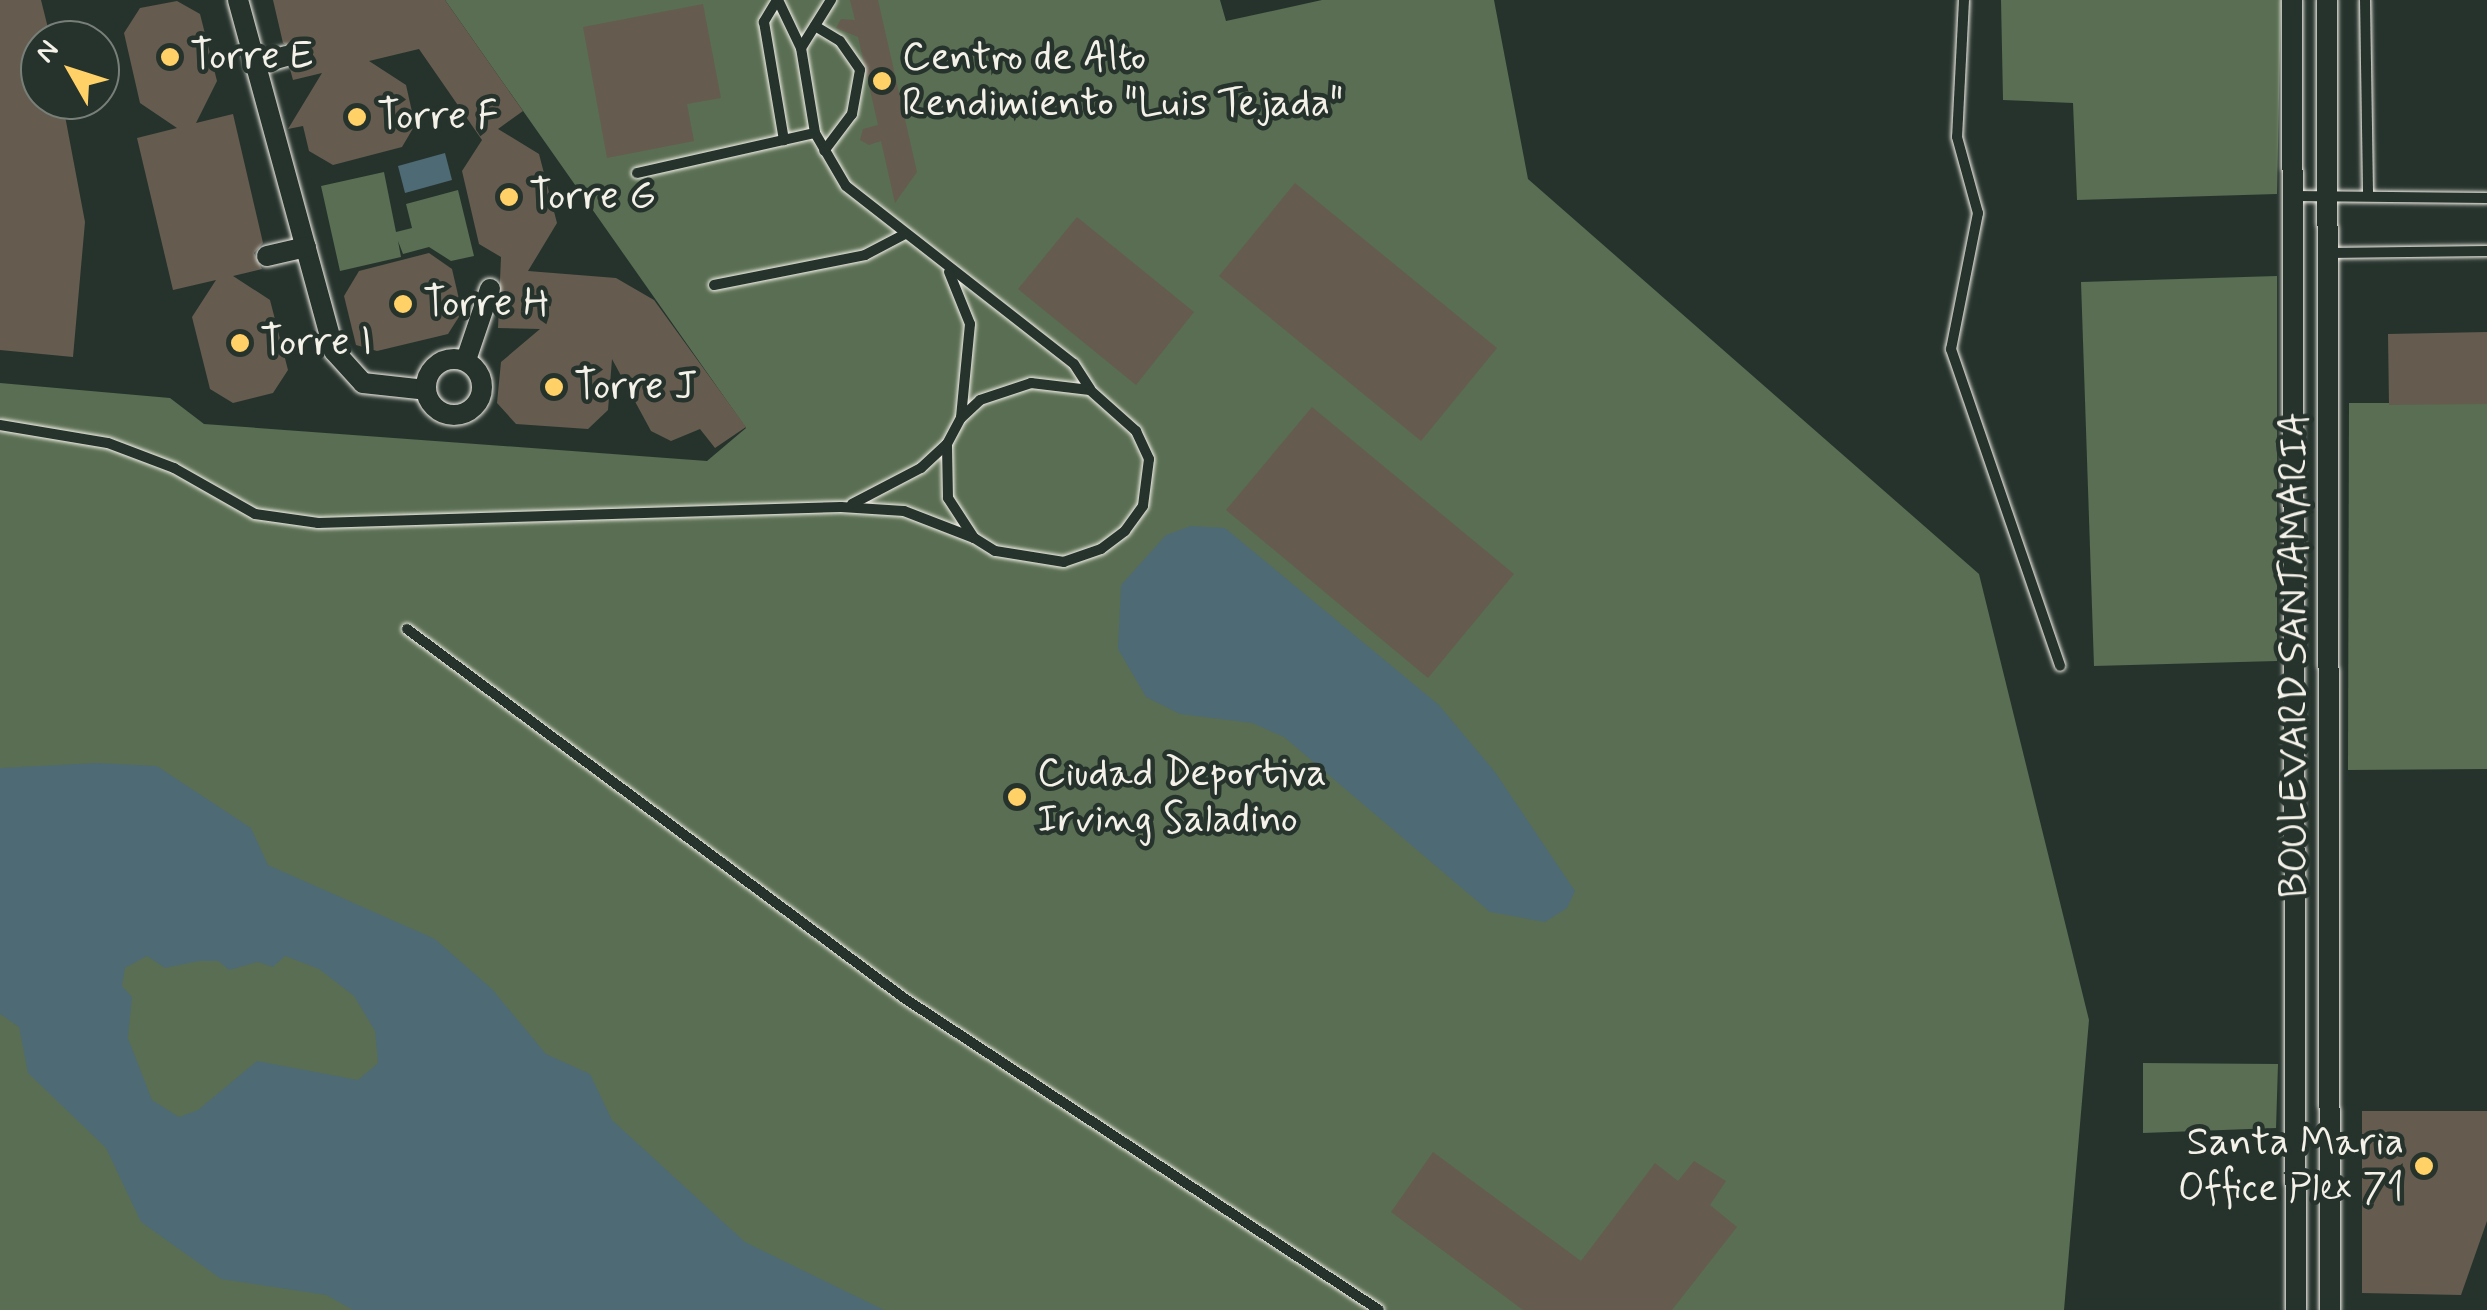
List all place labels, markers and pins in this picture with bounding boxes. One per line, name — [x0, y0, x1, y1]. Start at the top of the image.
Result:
place label: Torre E — [190, 33, 314, 81]
place label: Centro de Alto Rendimiento "Luis Tejada" — [902, 34, 1347, 128]
marker: Torre E — [159, 46, 181, 68]
marker: Centro de Alto Rendimiento "Luis Tejada" — [871, 70, 893, 92]
place label: Torre F — [377, 93, 499, 141]
marker: Torre F — [346, 106, 368, 128]
place label: Torre G — [529, 173, 656, 221]
marker: Torre G — [498, 186, 520, 208]
place label: Torre H — [423, 280, 549, 328]
marker: Torre H — [392, 293, 414, 315]
place label: Torre I — [260, 319, 381, 367]
marker: Torre I — [229, 332, 251, 354]
place label: Torre J — [574, 363, 698, 411]
marker: Torre J — [543, 376, 565, 398]
place label: Ciudad Deportiva Irving Saladino — [1037, 750, 1327, 844]
marker: Ciudad Deportiva Irving Saladino — [1006, 786, 1028, 808]
place label: Santa Maria Office Plex 71 — [2175, 1119, 2404, 1213]
marker: Santa Maria Office Plex 71 — [2413, 1155, 2435, 1177]

